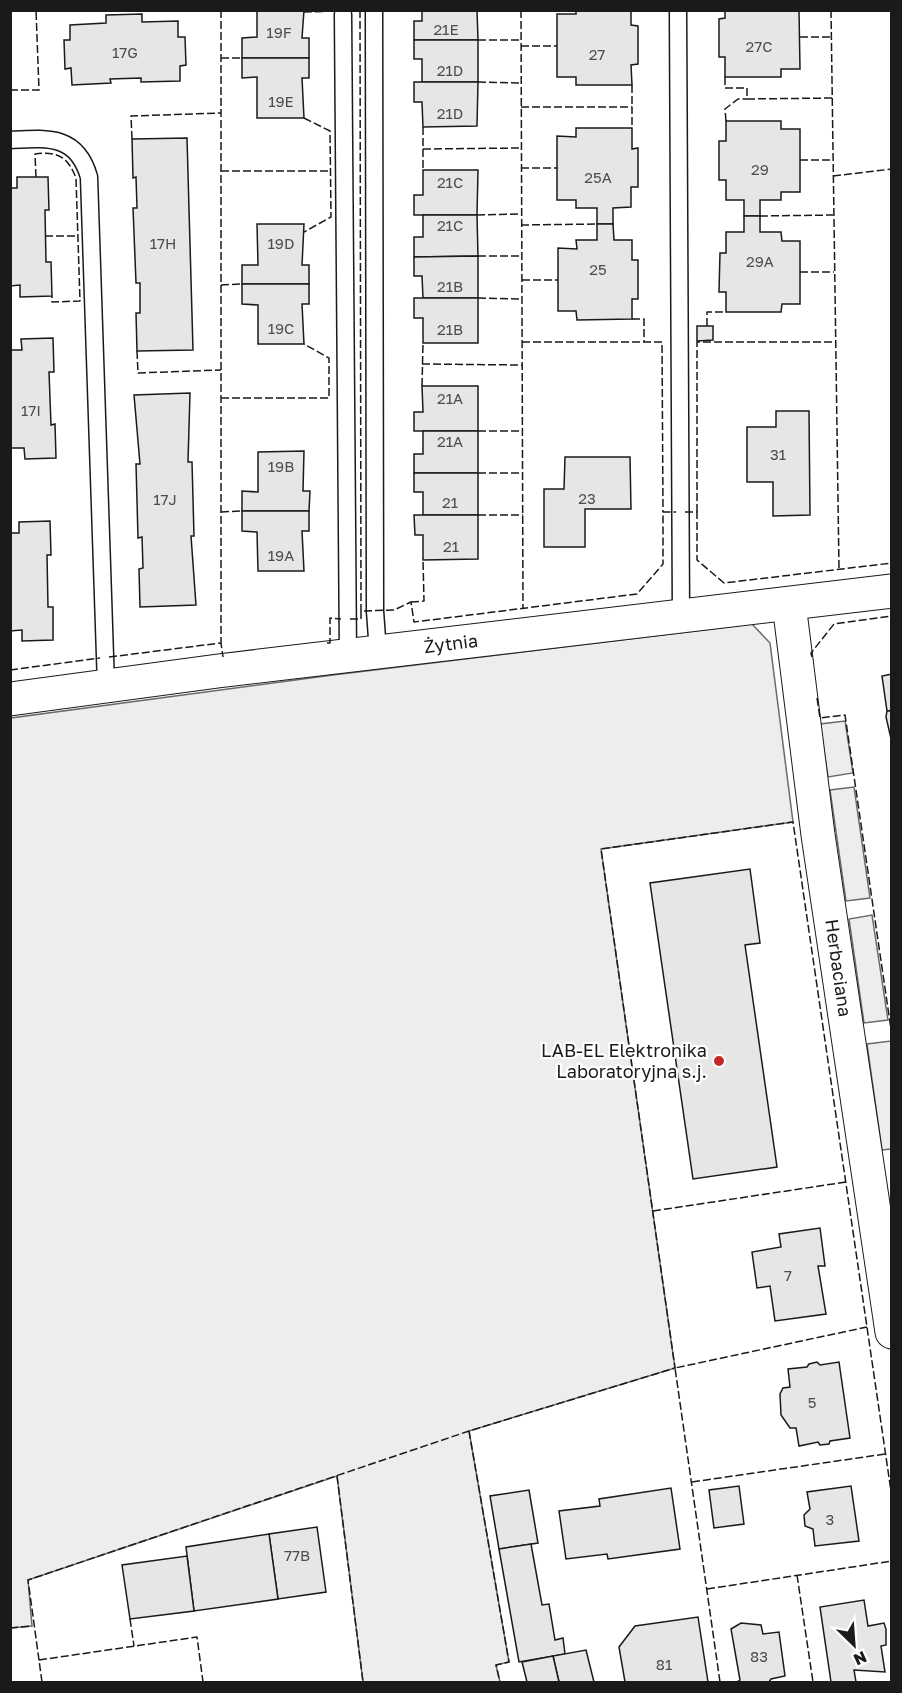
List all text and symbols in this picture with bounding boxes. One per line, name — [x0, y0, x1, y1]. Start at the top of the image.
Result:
house number: 21E — [433, 20, 459, 38]
house number: 19F — [266, 23, 292, 41]
house number: 27C — [746, 37, 772, 55]
house number: 17G — [112, 43, 138, 61]
house number: 27 — [589, 45, 605, 63]
house number: 21D — [437, 61, 463, 79]
house number: 19E — [268, 92, 294, 110]
house number: 21D — [437, 104, 463, 122]
house number: 29 — [751, 160, 769, 178]
house number: 25A — [584, 168, 612, 186]
house number: 21C — [437, 173, 463, 191]
house number: 21C — [437, 216, 463, 234]
house number: 17H — [150, 234, 176, 252]
house number: 19D — [268, 234, 294, 252]
house number: 29A — [746, 252, 774, 270]
house number: 25 — [589, 260, 607, 278]
house number: 21B — [437, 277, 463, 295]
house number: 19C — [268, 319, 294, 337]
house number: 21B — [437, 320, 463, 338]
house number: 21A — [437, 389, 463, 407]
house number: 17I — [21, 401, 41, 419]
house number: 21A — [437, 432, 463, 450]
house number: 31 — [770, 445, 786, 463]
house number: 19B — [268, 457, 294, 475]
house number: 23 — [578, 489, 596, 507]
house number: 17J — [153, 490, 177, 508]
house number: 21 — [442, 493, 458, 511]
house number: 21 — [443, 537, 459, 555]
house number: 19A — [268, 546, 294, 564]
street label: Żytnia — [423, 629, 479, 657]
street label: Herbaciana — [821, 918, 857, 1018]
place label: LAB-EL Elektronika Laboratoryjna s.j. — [541, 1039, 707, 1082]
marker: LAB-EL Elektronika Laboratoryjna s.j. — [712, 1054, 726, 1068]
house number: 7 — [784, 1266, 792, 1284]
house number: 5 — [808, 1393, 816, 1411]
house number: 3 — [826, 1510, 834, 1528]
house number: 77B — [284, 1546, 310, 1564]
north arrow — [824, 1615, 884, 1675]
house number: 83 — [750, 1647, 768, 1665]
text: N — [851, 1647, 870, 1670]
house number: 81 — [656, 1655, 672, 1673]

